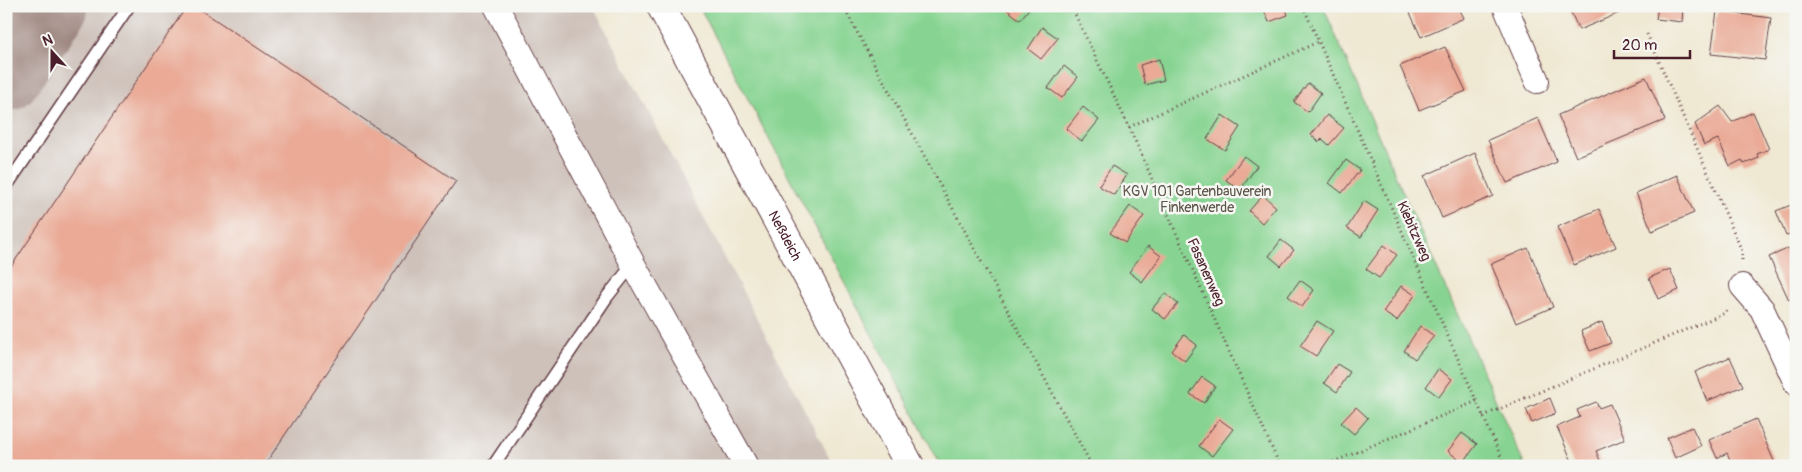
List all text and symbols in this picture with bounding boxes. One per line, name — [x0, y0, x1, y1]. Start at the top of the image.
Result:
north arrow — [28, 28, 78, 78]
scale bar — [1614, 28, 1691, 60]
text: N — [40, 31, 55, 50]
text: 20 m — [1622, 36, 1657, 55]
park label: KGV 101 Gartenbauverein Finkenwerde — [1123, 183, 1272, 216]
street label: Kiebitzweg — [1393, 199, 1435, 263]
street label: Neßdeich — [765, 208, 806, 263]
street label: Fasanenweg — [1184, 236, 1228, 308]

